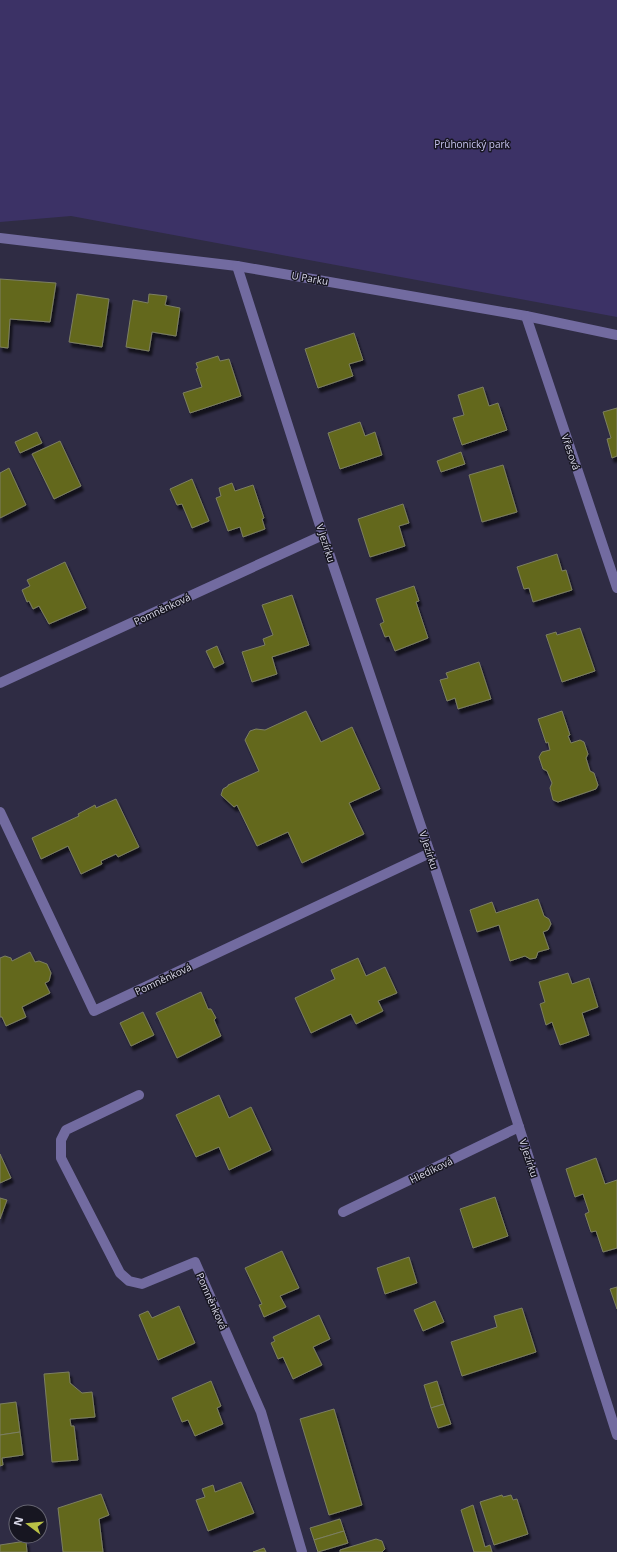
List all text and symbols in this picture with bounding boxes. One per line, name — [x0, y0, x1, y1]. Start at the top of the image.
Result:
park label: Průhonický park — [434, 137, 511, 151]
street label: U Parku — [291, 268, 329, 288]
street label: Vřesová — [558, 432, 584, 472]
street label: V Jezírku — [313, 522, 339, 564]
street label: Pomněnková — [131, 590, 193, 628]
street label: V Jezírku — [416, 829, 442, 871]
street label: Pomněnková — [132, 960, 194, 998]
street label: V Jezírku — [516, 1137, 542, 1179]
street label: Hledíková — [407, 1154, 455, 1186]
street label: Pomněnková — [193, 1270, 231, 1332]
north arrow — [8, 1504, 48, 1544]
text: N — [9, 1515, 26, 1527]

